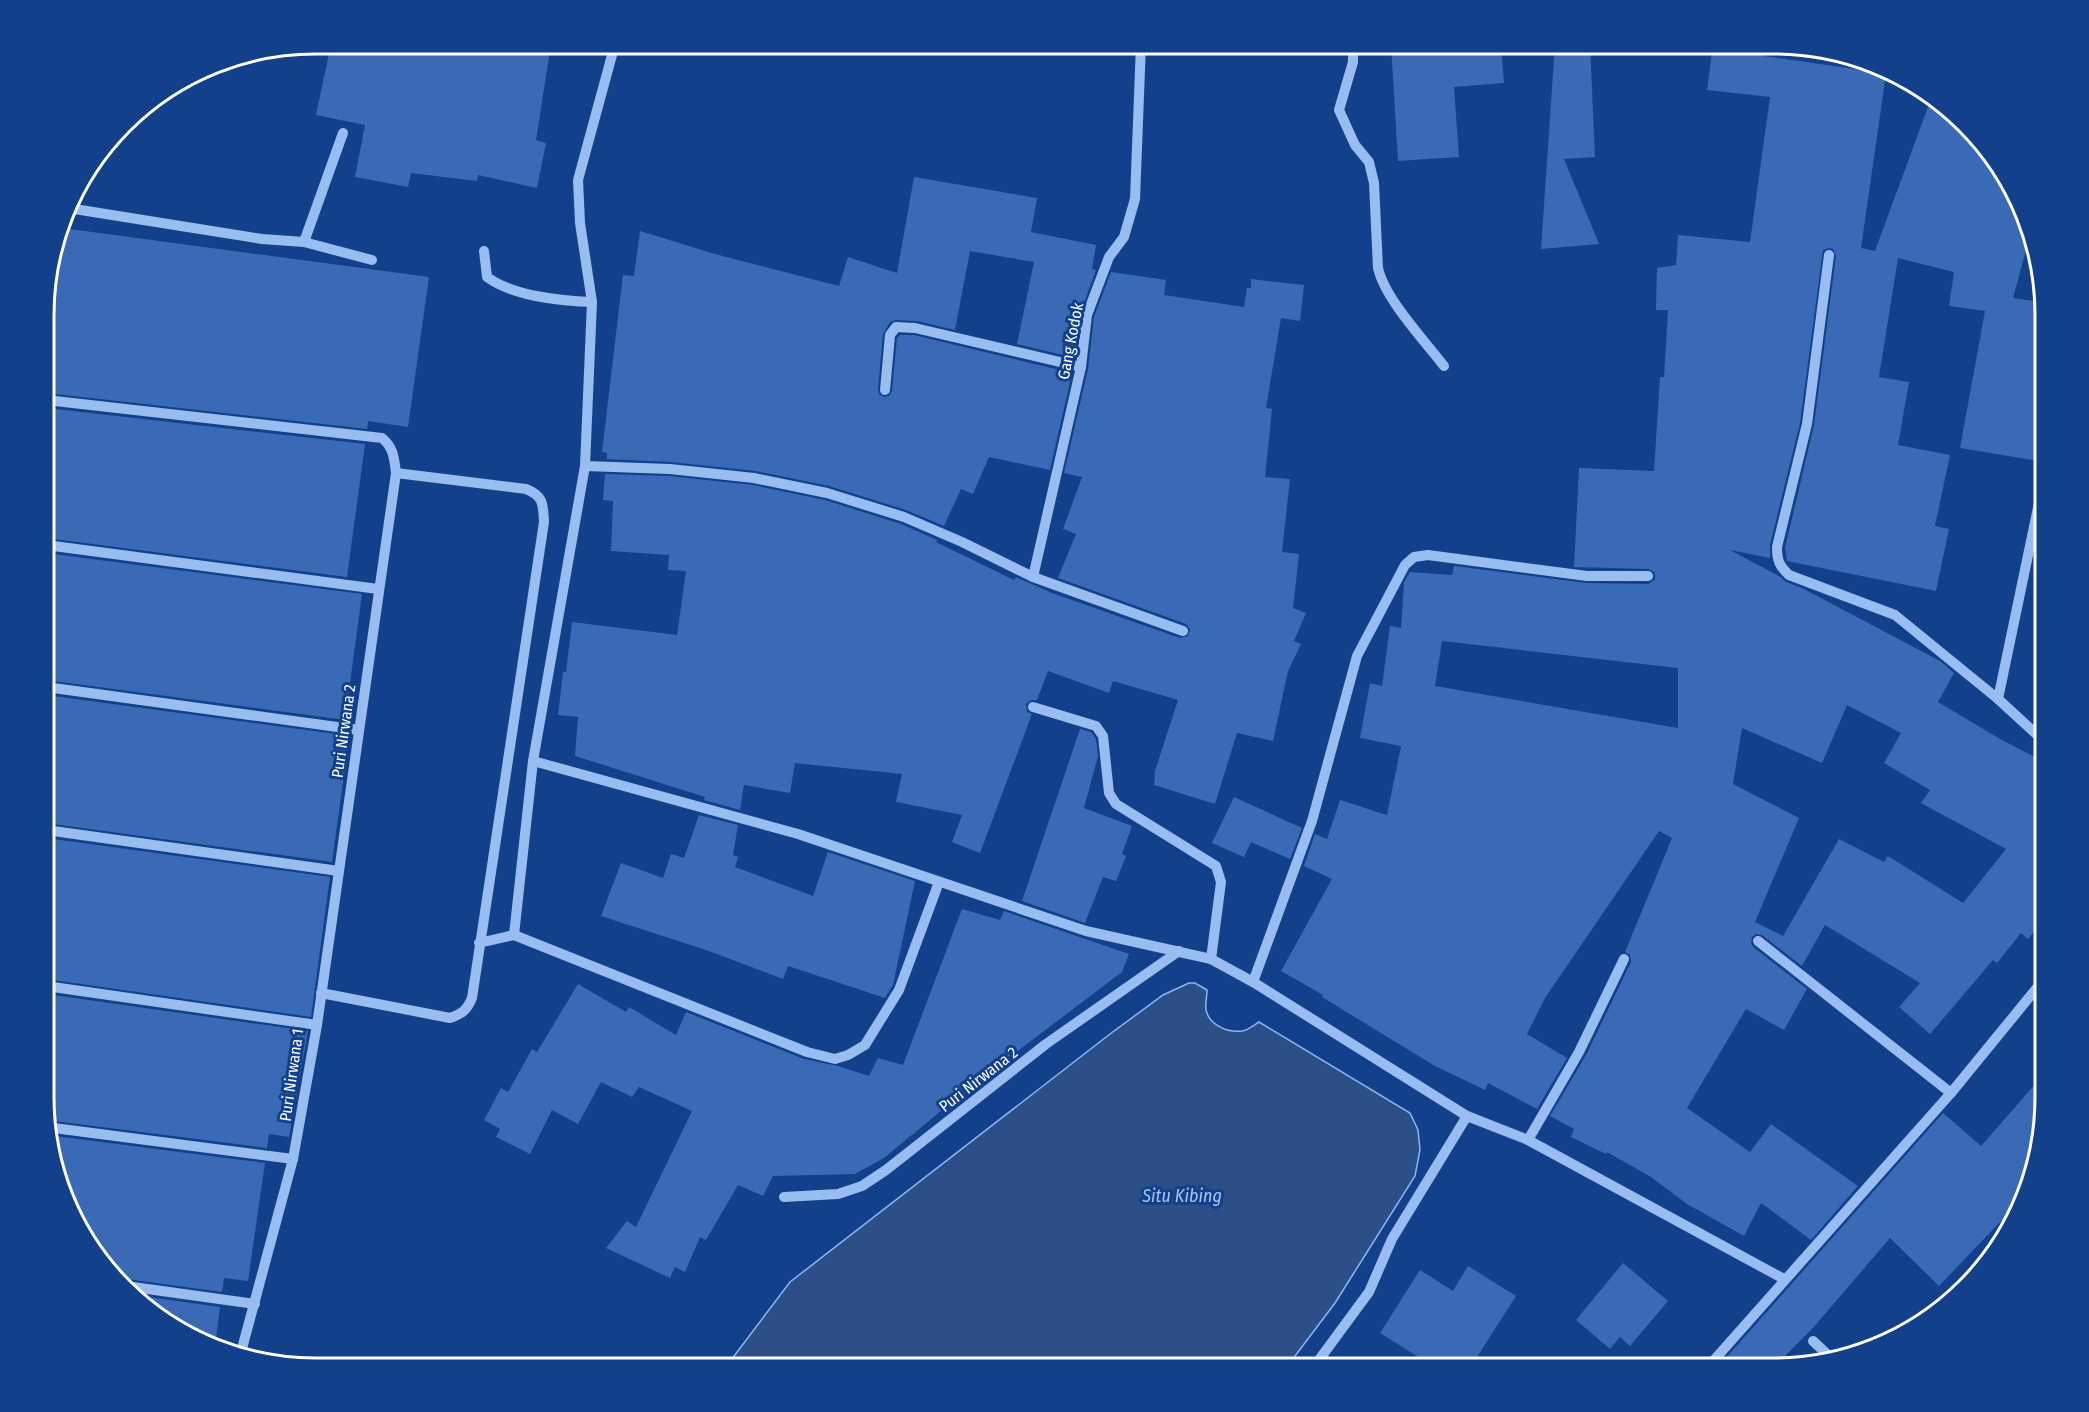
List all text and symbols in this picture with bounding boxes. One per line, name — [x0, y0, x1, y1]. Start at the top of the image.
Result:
street label: Gang Kodok — [1054, 301, 1087, 381]
street label: Puri Nirwana 2 — [328, 683, 359, 779]
street label: Puri Nirwana 1 — [276, 1027, 307, 1123]
street label: Puri Nirwana 2 — [935, 1043, 1021, 1116]
water label: Situ Kibing — [1141, 1185, 1222, 1207]

